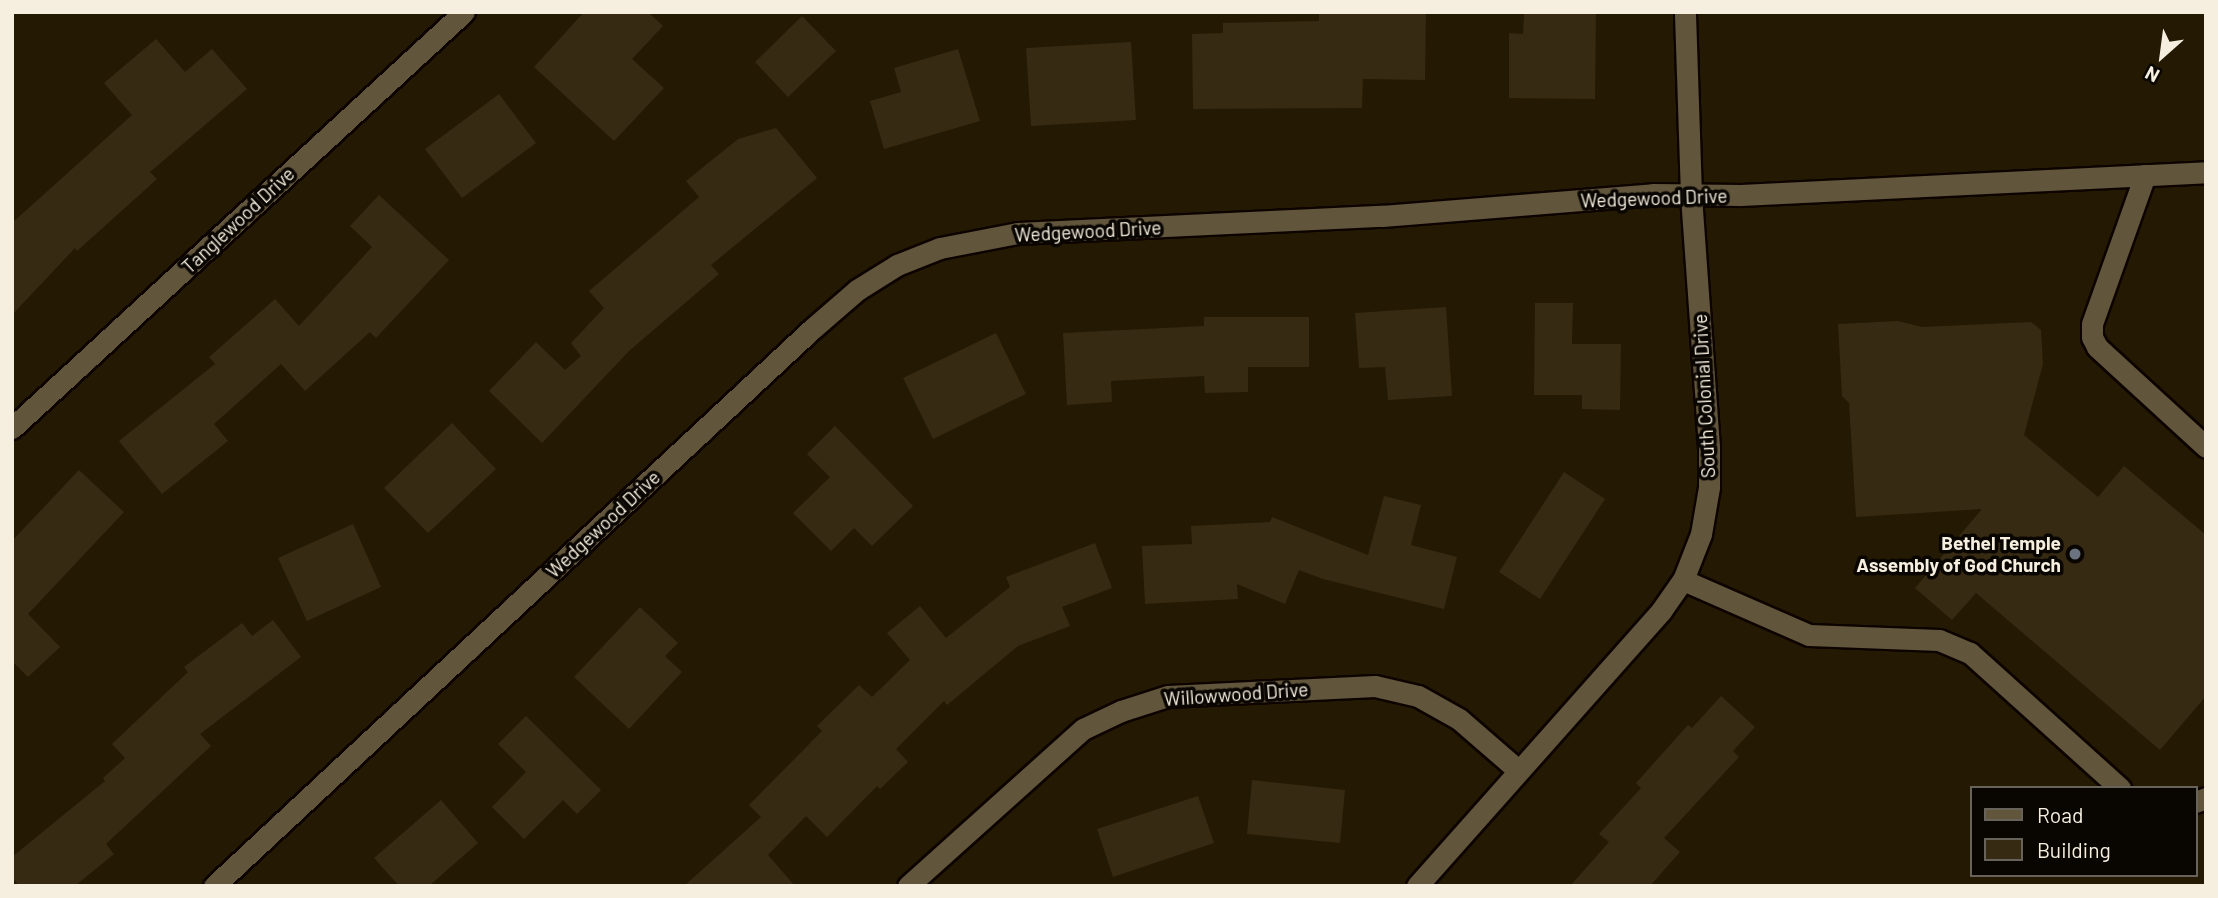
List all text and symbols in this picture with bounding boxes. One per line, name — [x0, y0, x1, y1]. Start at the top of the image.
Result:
north arrow — [2127, 21, 2197, 91]
text: N — [2141, 62, 2163, 88]
street label: Tanglewood Drive — [177, 162, 299, 278]
street label: Wedgewood Drive — [1580, 184, 1728, 212]
street label: Wedgewood Drive — [1014, 216, 1162, 246]
street label: South Colonial Drive — [1688, 313, 1720, 479]
street label: Wedgewood Drive — [542, 466, 664, 582]
place label: Bethel Temple Assembly of God Church — [1856, 532, 2061, 576]
marker: Bethel Temple Assembly of God Church — [2067, 546, 2083, 562]
street label: Willowwood Drive — [1163, 678, 1309, 710]
legend — [1969, 786, 2197, 877]
text: Road — [2037, 802, 2083, 827]
text: Building — [2037, 837, 2111, 862]

